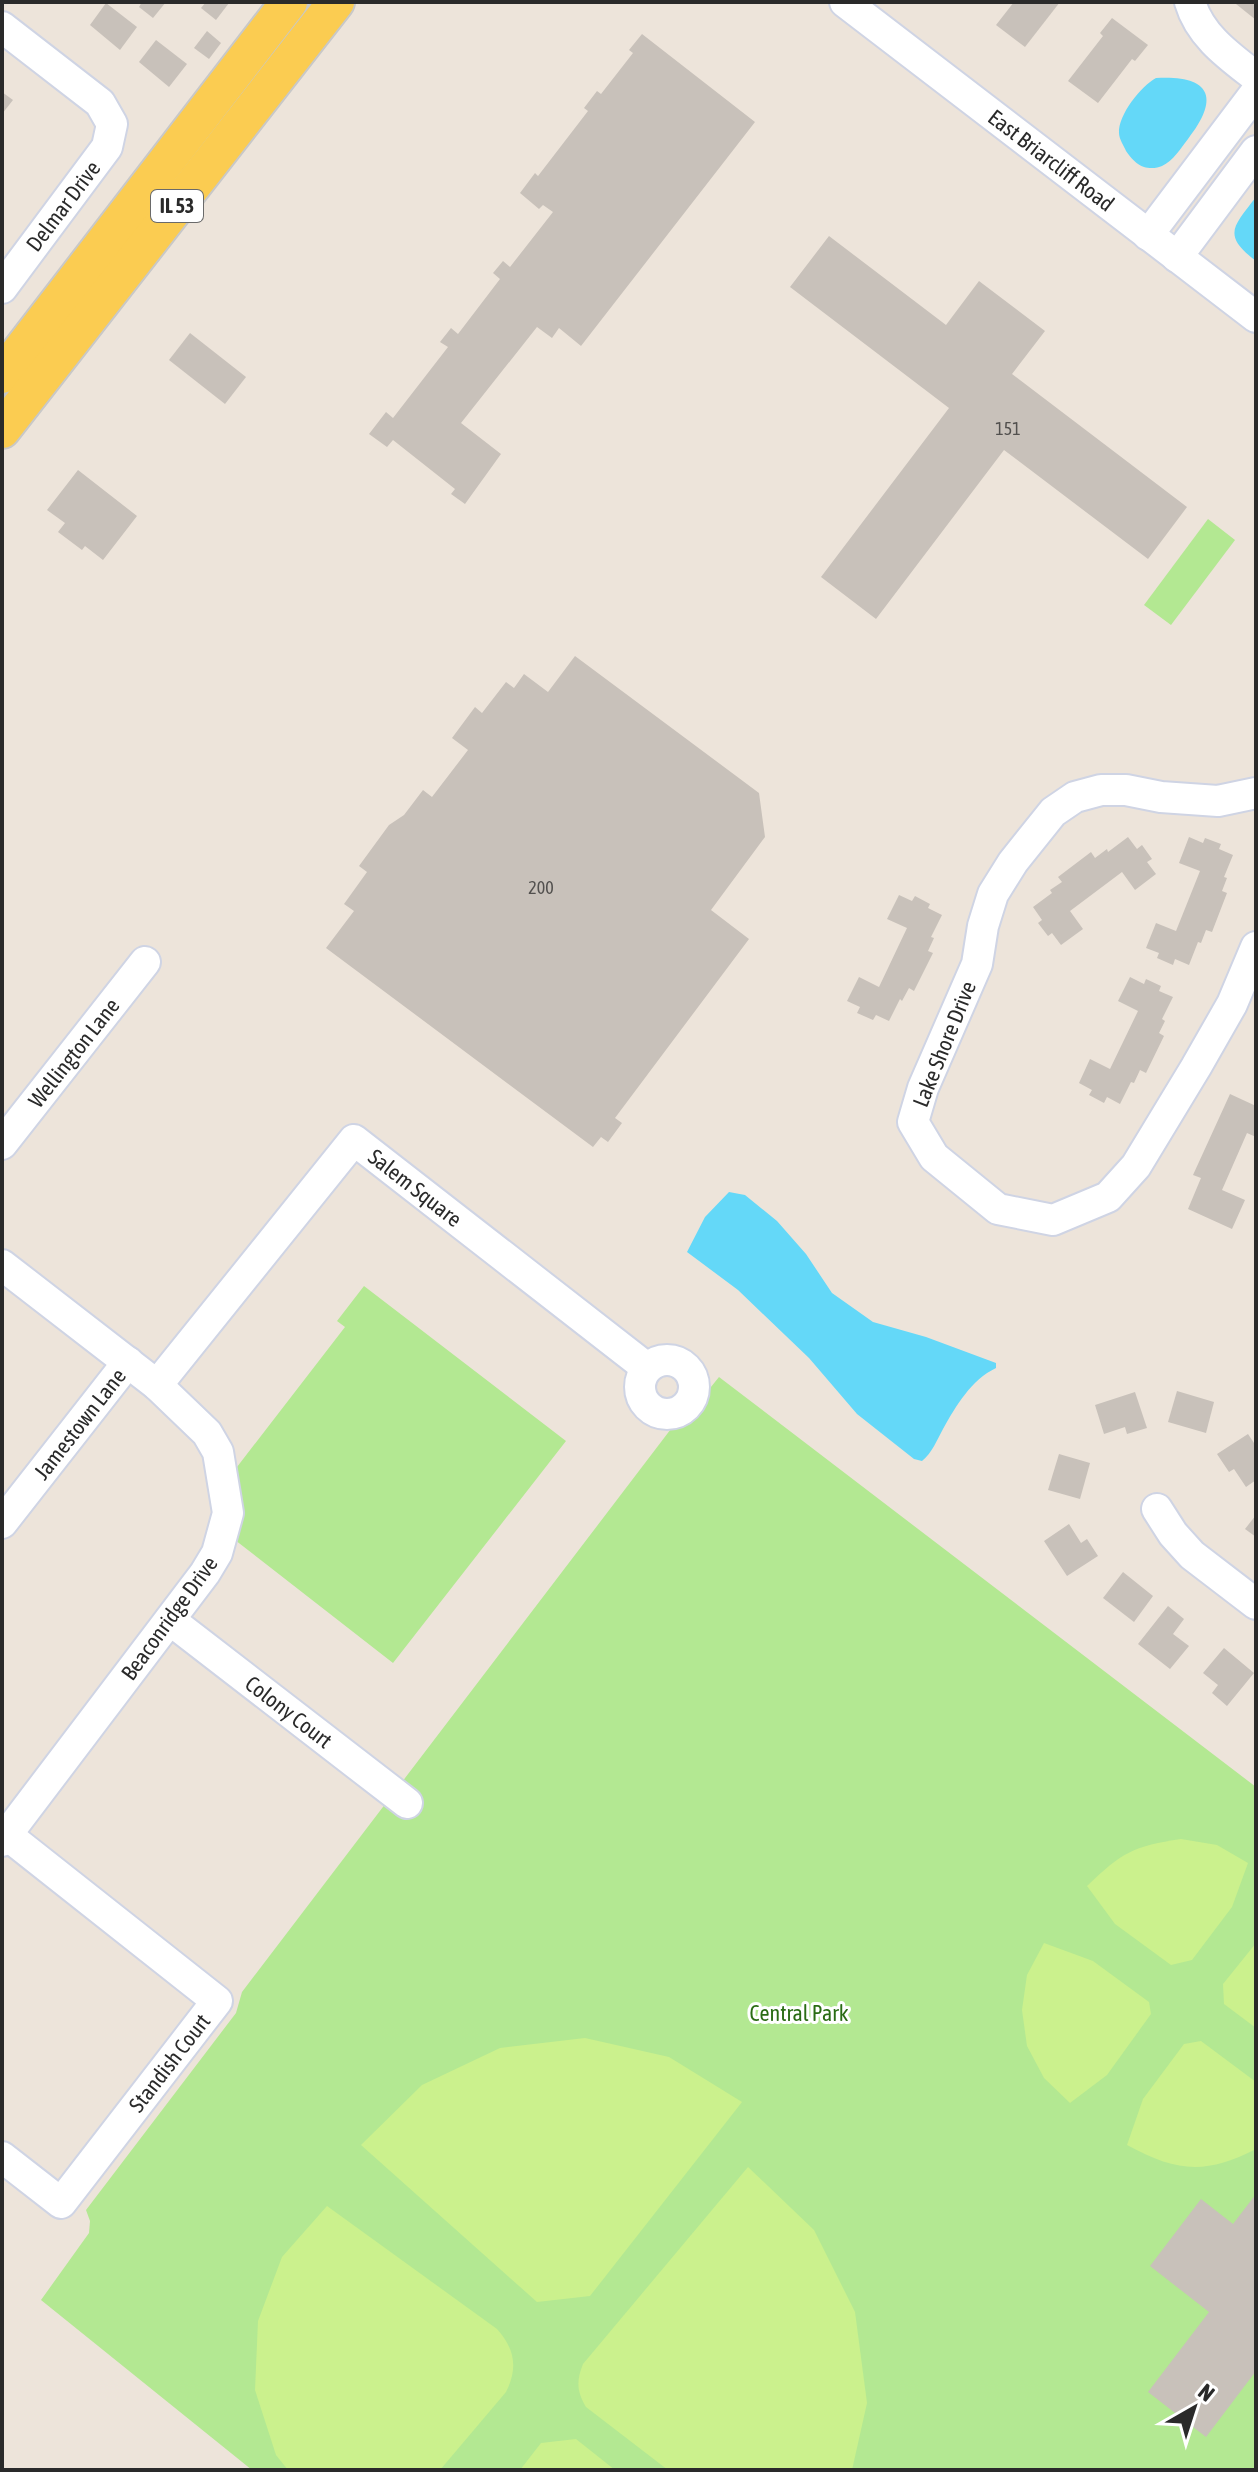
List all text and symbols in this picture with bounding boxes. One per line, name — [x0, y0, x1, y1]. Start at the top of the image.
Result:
street label: East Briarcliff Road — [983, 104, 1119, 217]
street label: Delmar Drive — [21, 156, 105, 256]
road number: IL 53 — [151, 190, 203, 222]
house number: 151 — [995, 418, 1021, 439]
house number: 200 — [528, 877, 554, 898]
street label: Lake Shore Drive — [907, 977, 981, 1111]
street label: Wellington Lane — [23, 993, 125, 1113]
street label: Salem Square — [363, 1143, 467, 1232]
street label: Jamestown Lane — [28, 1363, 131, 1484]
street label: Beaconridge Drive — [115, 1551, 223, 1685]
street label: Colony Court — [240, 1670, 337, 1753]
park label: Central Park — [750, 2000, 849, 2026]
street label: Standish Court — [123, 2009, 215, 2117]
north arrow — [1154, 2368, 1234, 2448]
text: N — [1193, 2378, 1220, 2407]

